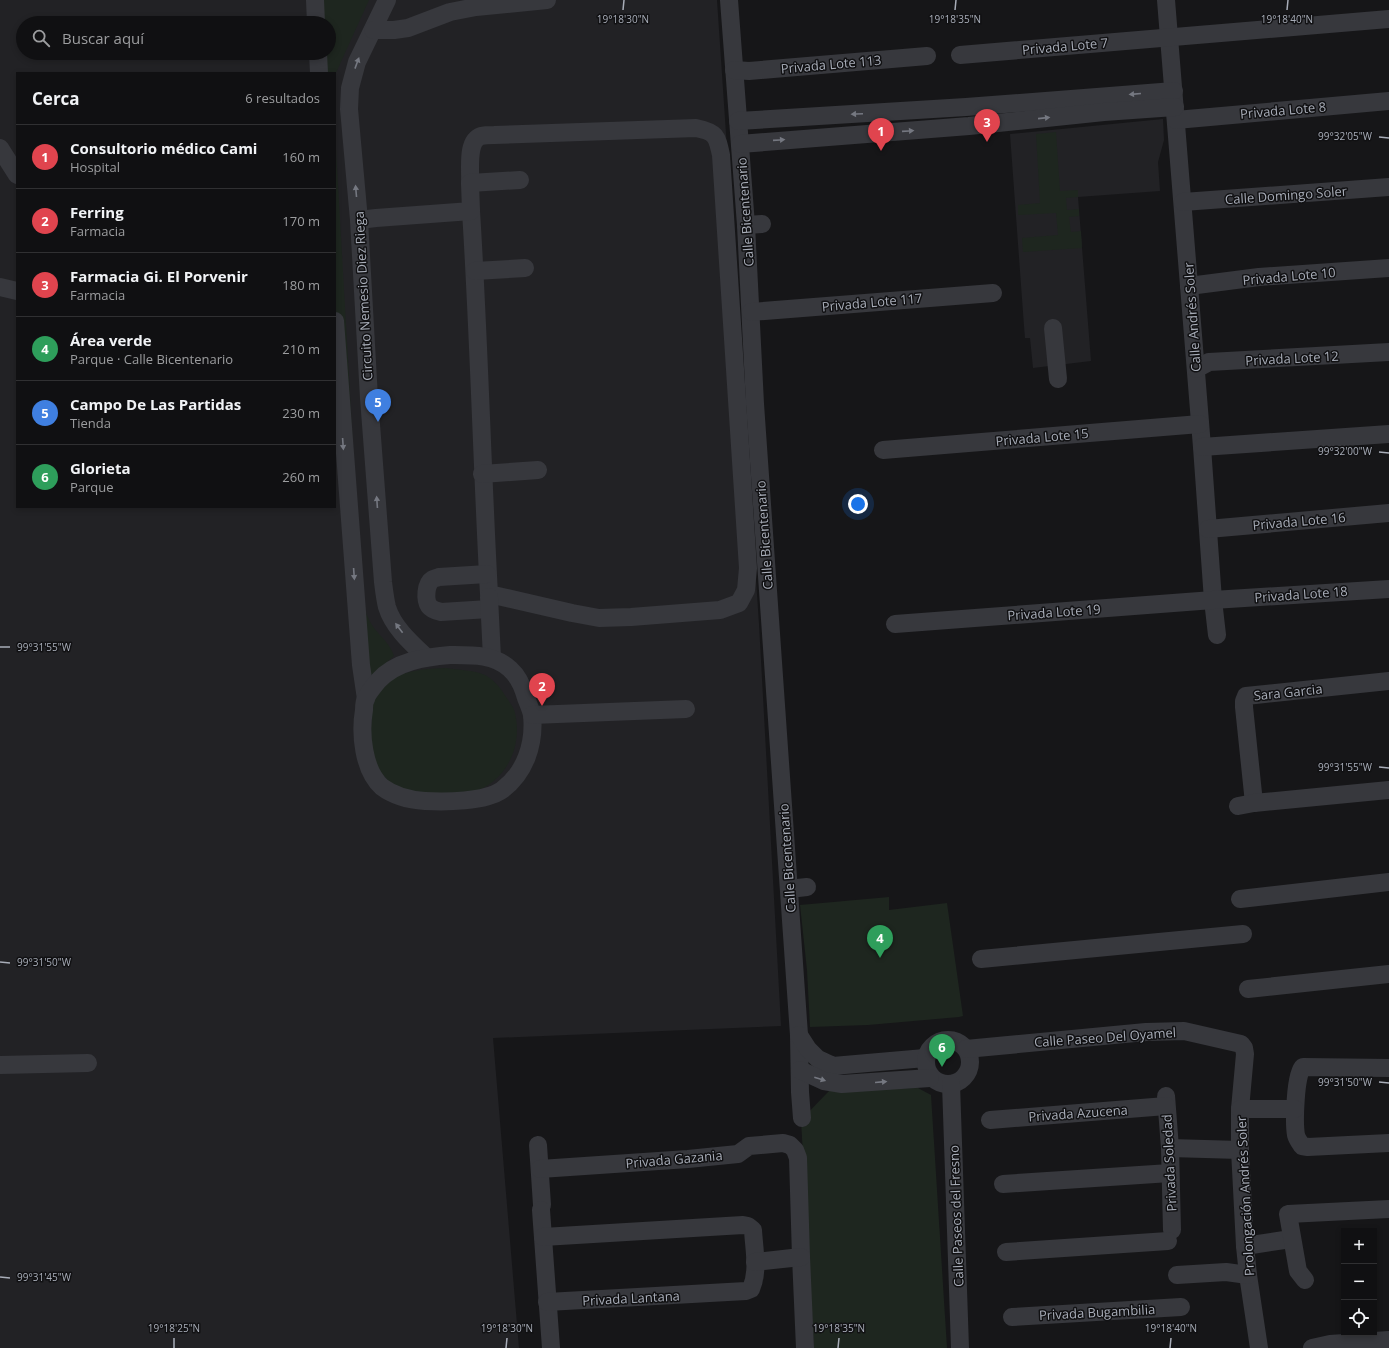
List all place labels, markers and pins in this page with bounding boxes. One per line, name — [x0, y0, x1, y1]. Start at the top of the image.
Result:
pin: 3 — [974, 109, 1000, 142]
pin: 1 — [868, 118, 894, 151]
pin: 5 — [365, 389, 391, 422]
pin: 2 — [529, 673, 555, 706]
pin: 4 — [867, 925, 893, 958]
pin: 6 — [929, 1034, 955, 1067]

